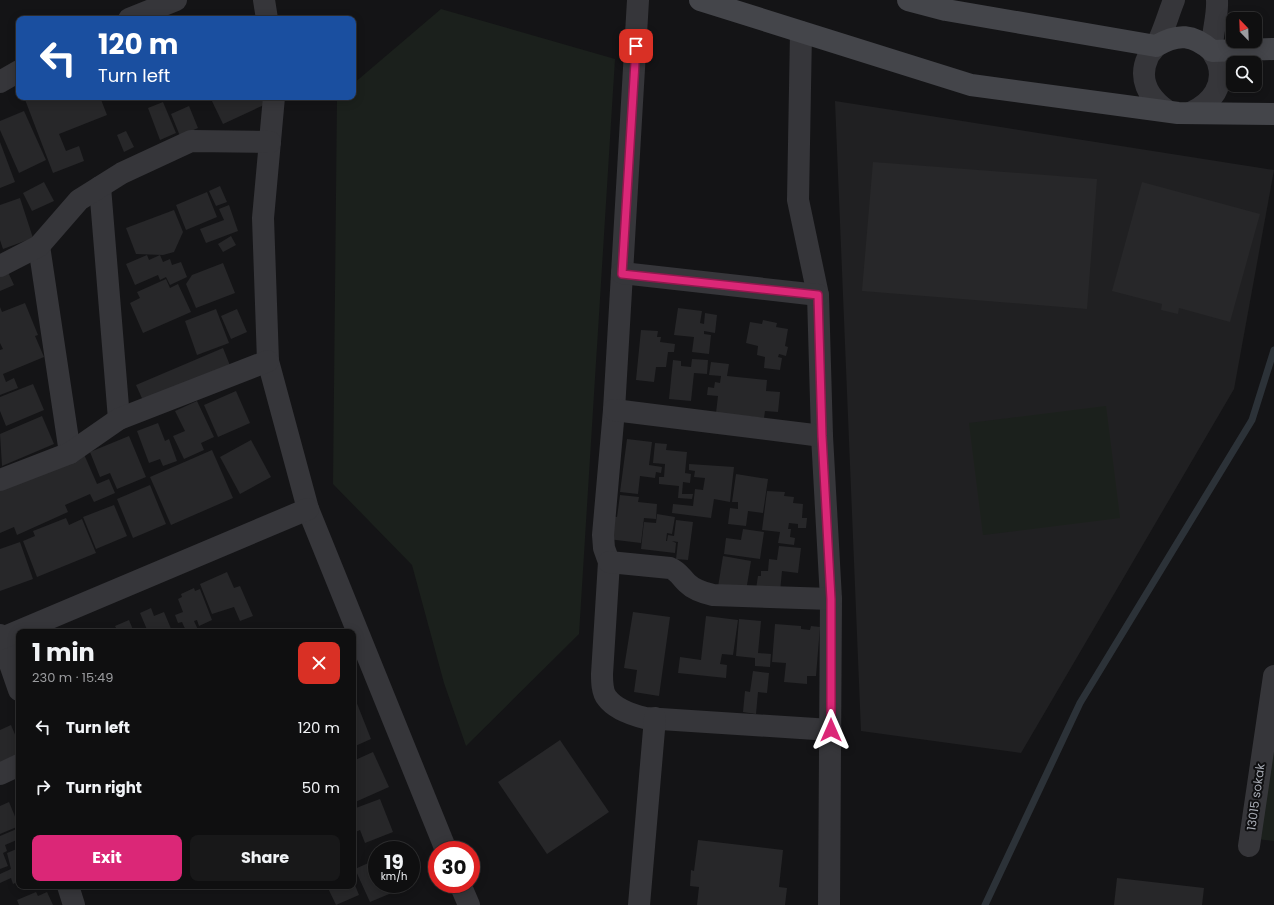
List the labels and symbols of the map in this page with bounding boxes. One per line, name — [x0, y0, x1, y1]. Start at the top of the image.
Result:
north arrow — [1226, 12, 1262, 48]
pin — [619, 29, 653, 63]
position arrow — [810, 709, 852, 751]
street label: 13015 sokak — [1242, 762, 1269, 832]
speed limit sign: 30 — [428, 841, 480, 893]

